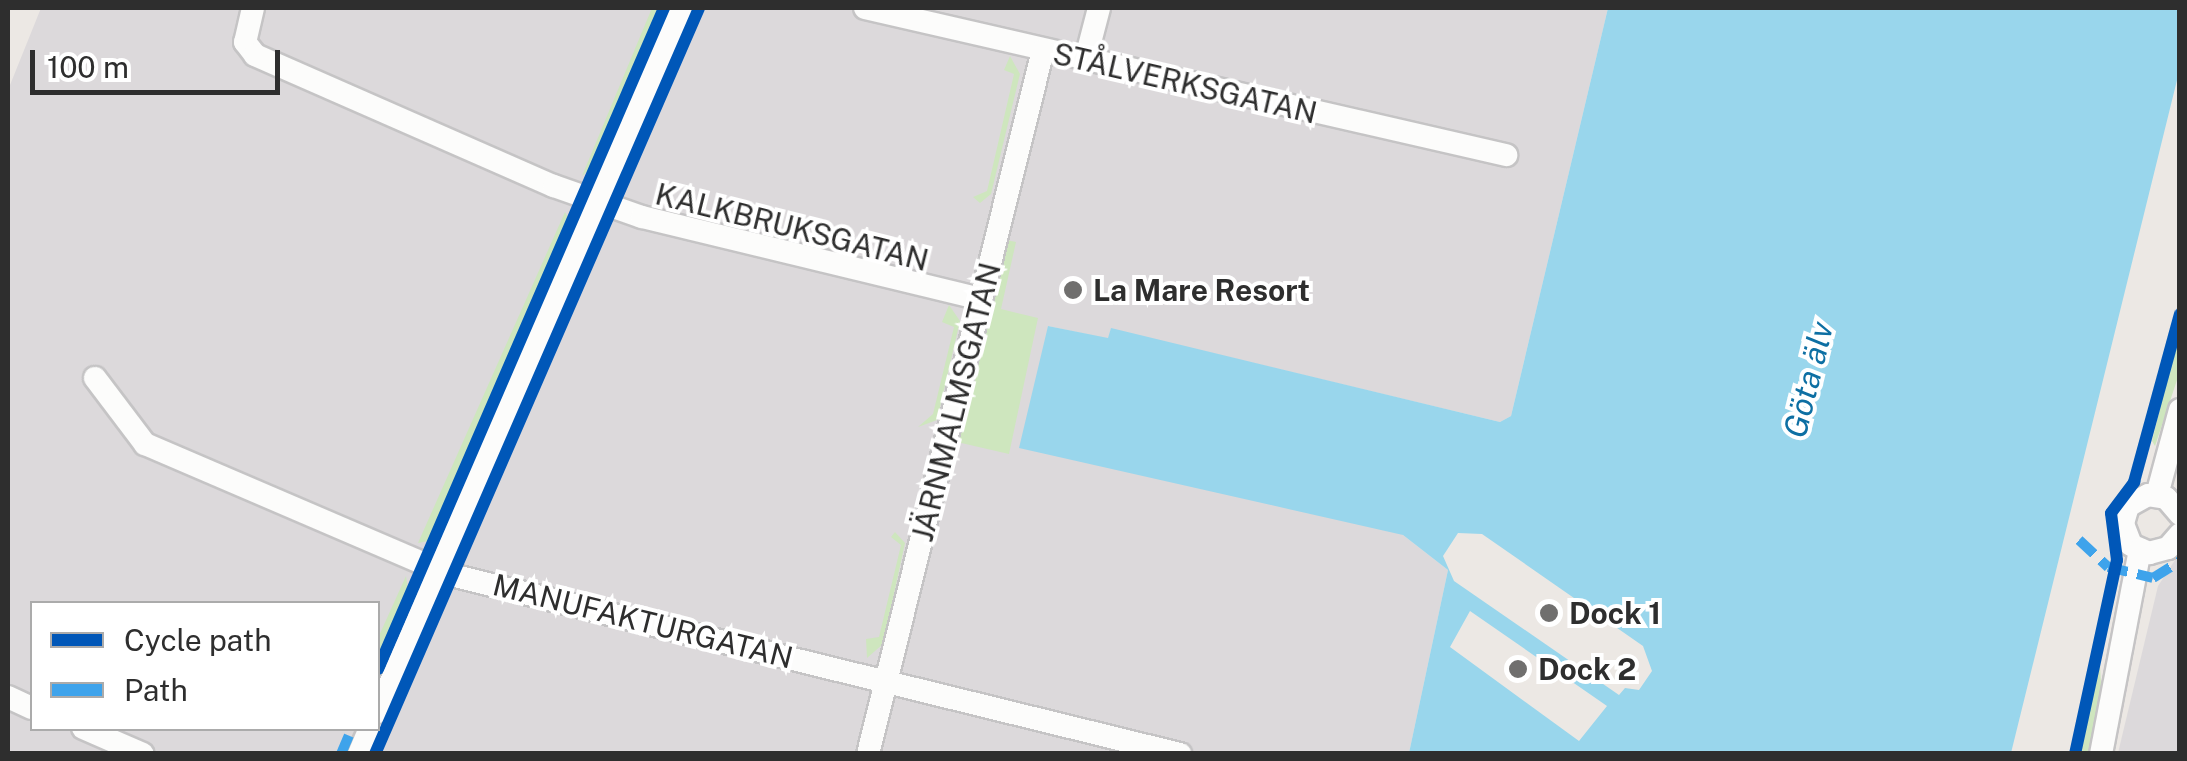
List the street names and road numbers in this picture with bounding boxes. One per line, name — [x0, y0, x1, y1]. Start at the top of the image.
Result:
street label: STÅLVERKSGATAN — [1049, 35, 1321, 131]
street label: KALKBRUKSGATAN — [652, 176, 932, 278]
street label: JÄRNMALMSGATAN — [904, 259, 1008, 545]
street label: MANUFAKTURGATAN — [489, 566, 797, 676]

